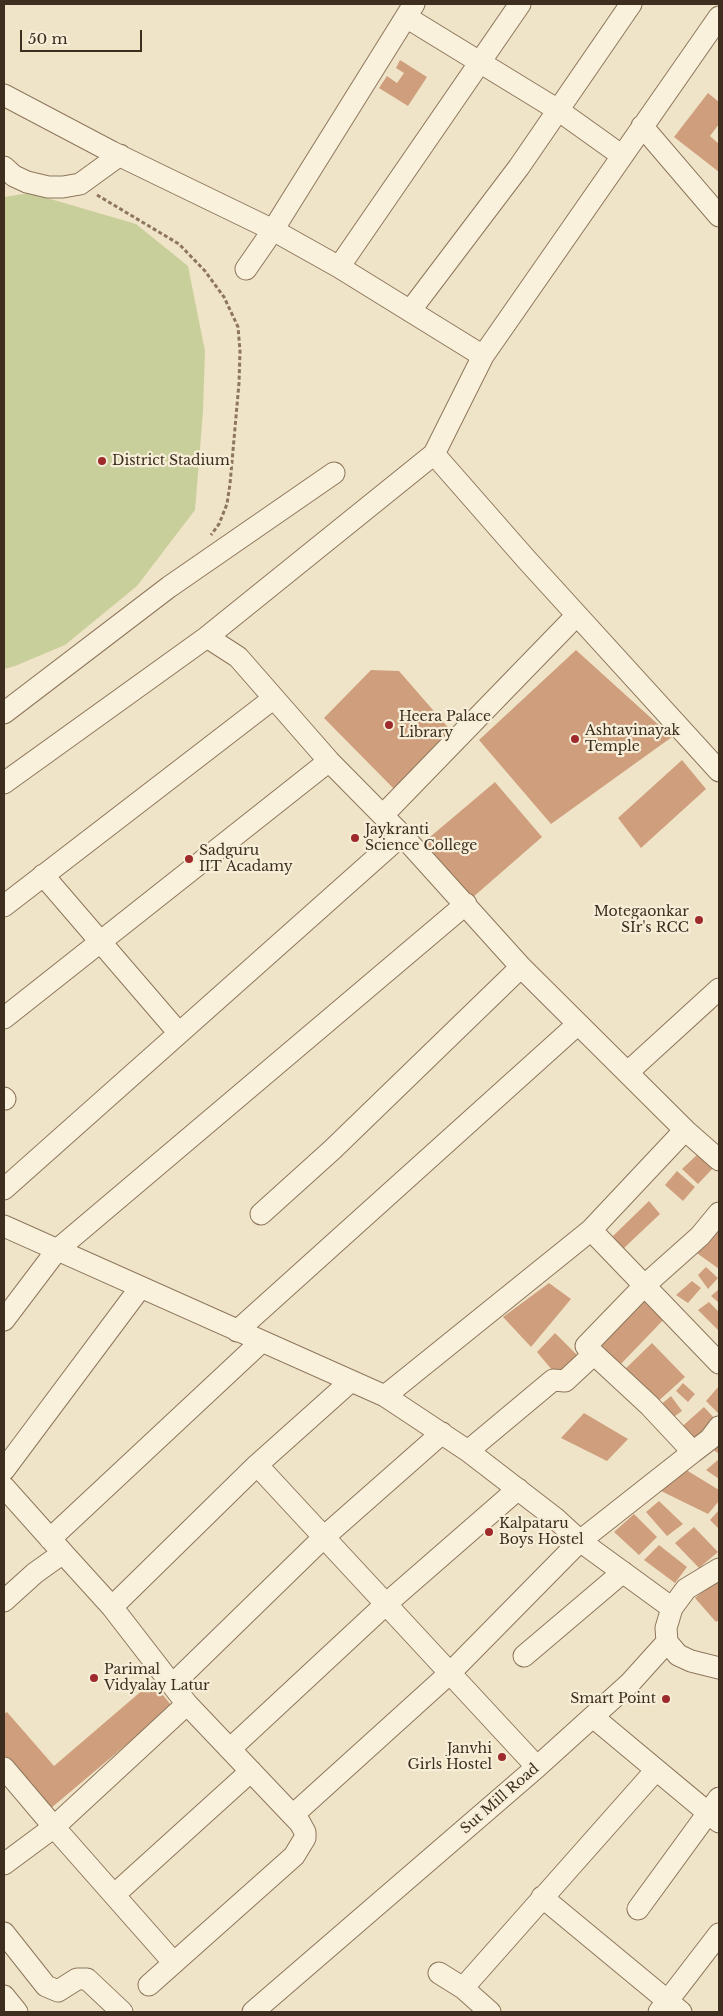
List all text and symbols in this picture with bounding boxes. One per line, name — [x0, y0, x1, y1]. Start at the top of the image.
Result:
scale bar — [22, 20, 145, 52]
text: 50 m — [28, 29, 68, 48]
place label: District Stadium — [112, 453, 230, 469]
marker: District Stadium — [96, 455, 108, 467]
place label: Heera Palace Library — [399, 709, 491, 742]
marker: Heera Palace Library — [383, 719, 395, 731]
place label: Ashtavinayak Temple — [585, 723, 680, 756]
marker: Ashtavinayak Temple — [569, 733, 581, 745]
place label: Jaykranti Science College — [365, 822, 477, 854]
marker: Jaykranti Science College — [349, 832, 361, 844]
place label: Sadguru IIT Acadamy — [199, 843, 293, 876]
marker: Sadguru IIT Acadamy — [183, 853, 195, 865]
place label: Motegaonkar SIr's RCC — [594, 904, 689, 936]
marker: Motegaonkar SIr's RCC — [693, 914, 705, 926]
place label: Kalpataru Boys Hostel — [499, 1516, 584, 1548]
marker: Kalpataru Boys Hostel — [483, 1526, 495, 1538]
place label: Parimal Vidyalay Latur — [104, 1662, 210, 1694]
marker: Parimal Vidyalay Latur — [88, 1672, 100, 1684]
place label: Smart Point — [570, 1691, 656, 1707]
marker: Smart Point — [660, 1693, 672, 1705]
place label: Janvhi Girls Hostel — [407, 1741, 492, 1774]
marker: Janvhi Girls Hostel — [496, 1751, 508, 1763]
street label: Sut Mill Road — [457, 1760, 543, 1838]

